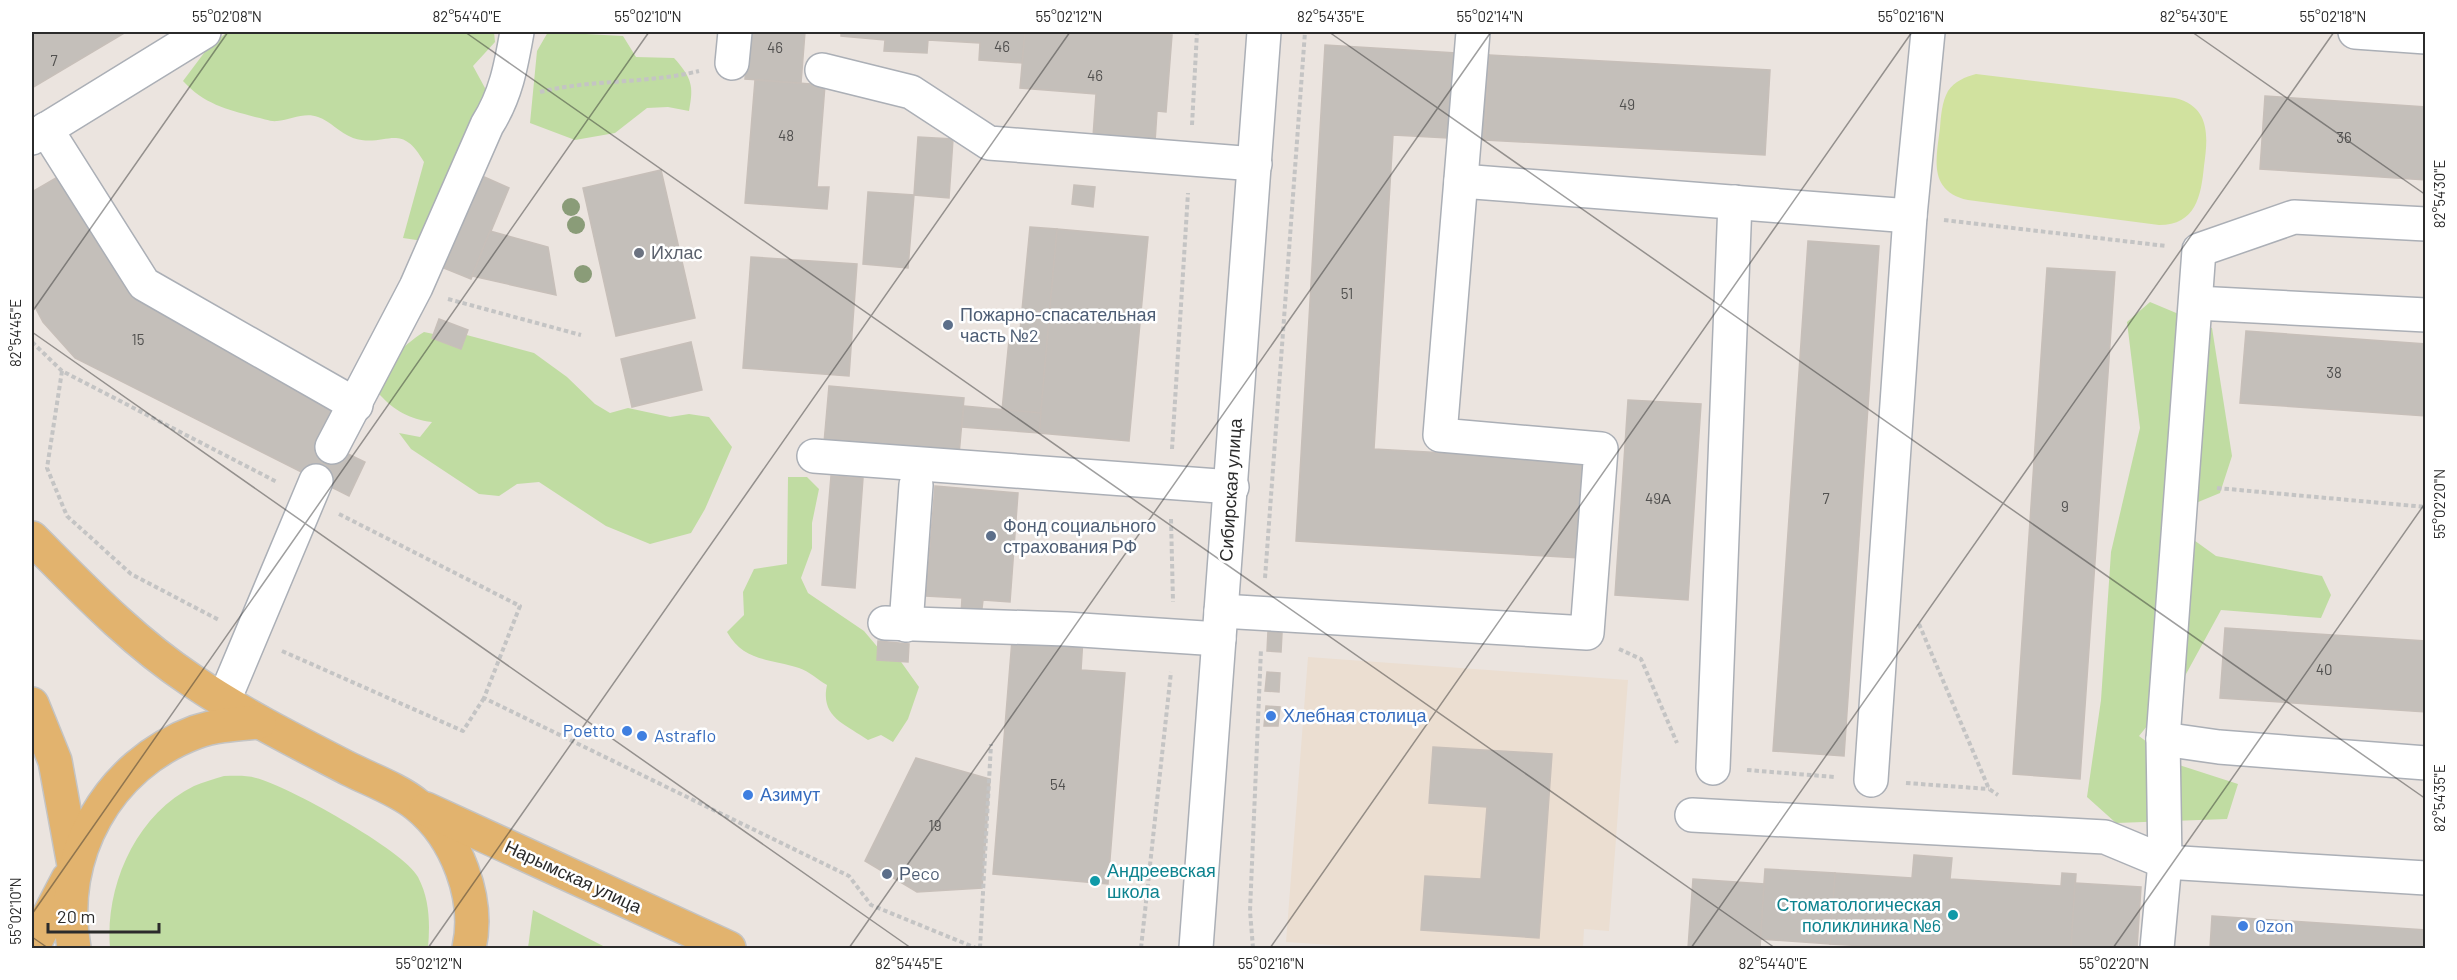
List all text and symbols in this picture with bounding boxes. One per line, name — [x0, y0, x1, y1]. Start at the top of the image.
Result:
text: 55°02'08"N — [192, 7, 262, 25]
text: 82°54'40"E — [433, 7, 501, 25]
text: 55°02'10"N — [614, 7, 682, 25]
text: 55°02'12"N — [1035, 7, 1103, 25]
text: 82°54'35"E — [1297, 7, 1365, 25]
text: 55°02'14"N — [1456, 7, 1524, 25]
text: 55°02'16"N — [1878, 7, 1944, 25]
text: 82°54'30"E — [2160, 7, 2228, 25]
text: 55°02'18"N — [2300, 7, 2366, 25]
house number: 46 — [994, 37, 1010, 55]
house number: 46 — [767, 38, 783, 56]
house number: 7 — [50, 51, 58, 69]
house number: 46 — [1087, 66, 1103, 84]
house number: 49 — [1619, 95, 1635, 113]
house number: 48 — [778, 126, 794, 144]
house number: 36 — [2336, 128, 2352, 146]
text: 82°54'30"E — [2430, 160, 2448, 228]
place label: Ихлас — [651, 241, 702, 263]
marker: Ихлас — [632, 246, 646, 260]
house number: 51 — [1341, 284, 1353, 302]
text: 82°54'45"E — [6, 299, 24, 367]
place label: Пожарно-спасательная часть №2 — [960, 303, 1156, 346]
marker: Пожарно-спасательная часть №2 — [941, 318, 955, 332]
house number: 15 — [132, 330, 144, 348]
house number: 38 — [2326, 363, 2342, 381]
street label: Сибирская улица — [1214, 417, 1246, 562]
text: 55°02'20"N — [2430, 469, 2448, 539]
house number: 49А — [1645, 489, 1671, 507]
house number: 7 — [1822, 489, 1830, 507]
house number: 9 — [2061, 497, 2069, 515]
place label: Фонд социального страхования РФ — [1003, 514, 1156, 557]
marker: Фонд социального страхования РФ — [984, 529, 998, 543]
house number: 40 — [2316, 660, 2332, 678]
place label: Хлебная столица — [1283, 704, 1427, 726]
marker: Хлебная столица — [1264, 709, 1278, 723]
place label: Poetto — [563, 719, 615, 741]
marker: Poetto — [620, 724, 634, 738]
place label: Astraflo — [654, 724, 716, 746]
marker: Astraflo — [635, 729, 649, 743]
text: 82°54'35"E — [2430, 764, 2448, 832]
house number: 54 — [1050, 775, 1066, 793]
place label: Азимут — [760, 783, 820, 805]
marker: Азимут — [741, 788, 755, 802]
house number: 19 — [928, 816, 942, 834]
street label: Нарымская улица — [502, 835, 646, 918]
place label: Андреевская школа — [1107, 859, 1216, 902]
place label: Рeco — [899, 862, 940, 884]
marker: Рeco — [880, 867, 894, 881]
marker: Андреевская школа — [1088, 874, 1102, 888]
text: 55°02'10"N — [6, 877, 24, 945]
place label: Стоматологическая поликлиника №6 — [1777, 893, 1941, 936]
scale bar — [48, 896, 159, 934]
text: 20 m — [57, 905, 95, 927]
marker: Стоматологическая поликлиника №6 — [1946, 908, 1960, 922]
place label: Ozon — [2255, 914, 2294, 936]
marker: Ozon — [2236, 919, 2250, 933]
text: 55°02'12"N — [395, 954, 463, 972]
text: 82°54'45"E — [875, 954, 943, 972]
text: 55°02'16"N — [1238, 954, 1304, 972]
text: 82°54'40"E — [1739, 954, 1807, 972]
text: 55°02'20"N — [2079, 954, 2149, 972]

